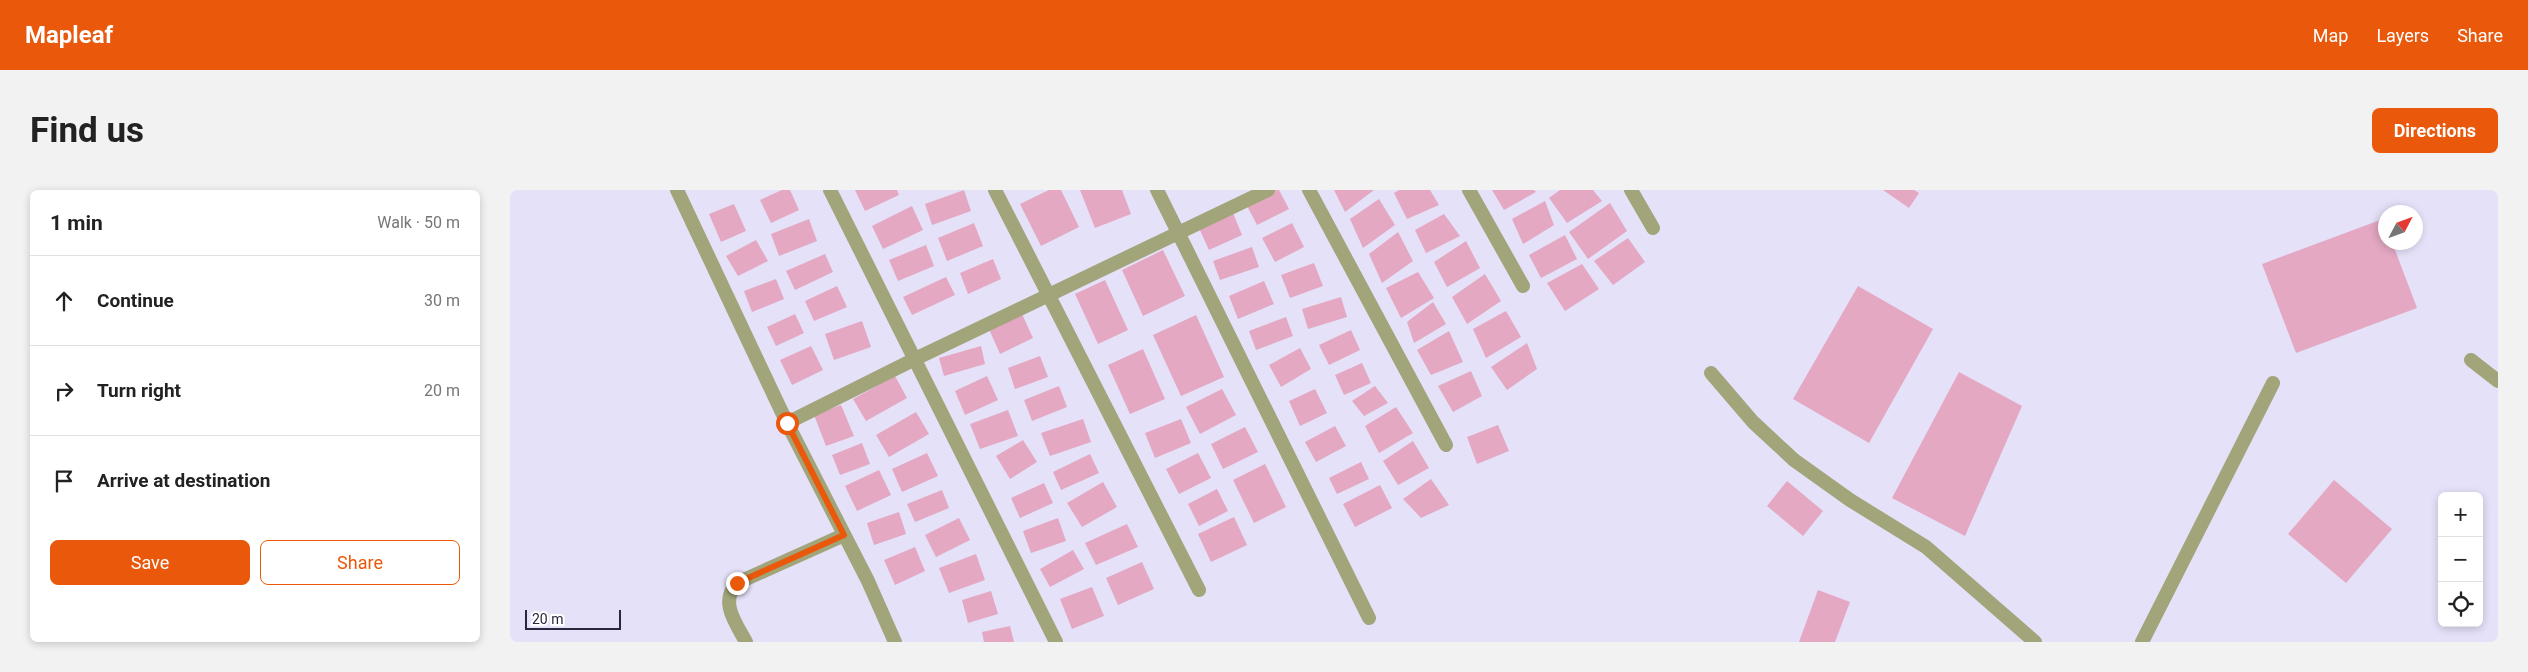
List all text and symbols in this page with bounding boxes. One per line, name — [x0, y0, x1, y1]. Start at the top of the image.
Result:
text: Mapleaf — [25, 21, 113, 49]
text: Map — [2313, 25, 2348, 46]
text: Layers — [2376, 25, 2429, 46]
text: Share — [2457, 25, 2503, 46]
button: Directions — [2372, 108, 2498, 153]
text: Find us — [30, 110, 144, 151]
north arrow — [2378, 205, 2423, 250]
text: 1 min — [50, 211, 103, 235]
text: Walk · 50 m — [377, 213, 460, 232]
icon: ahead — [50, 287, 78, 315]
text: Continue — [97, 289, 174, 312]
text: 30 m — [424, 291, 460, 310]
icon: right — [50, 377, 78, 405]
text: Turn right — [97, 379, 181, 402]
text: 20 m — [424, 381, 460, 400]
route start — [776, 412, 799, 435]
icon: arrive — [50, 467, 78, 495]
text: Arrive at destination — [97, 469, 270, 492]
map controls — [2438, 492, 2483, 627]
button: + — [2438, 492, 2483, 537]
button: − — [2438, 537, 2483, 582]
button: Save — [50, 540, 250, 585]
button: Share — [260, 540, 460, 585]
route end — [726, 572, 749, 595]
button: locate — [2438, 582, 2483, 627]
scale bar — [525, 607, 621, 630]
text: 20 m — [532, 611, 564, 627]

